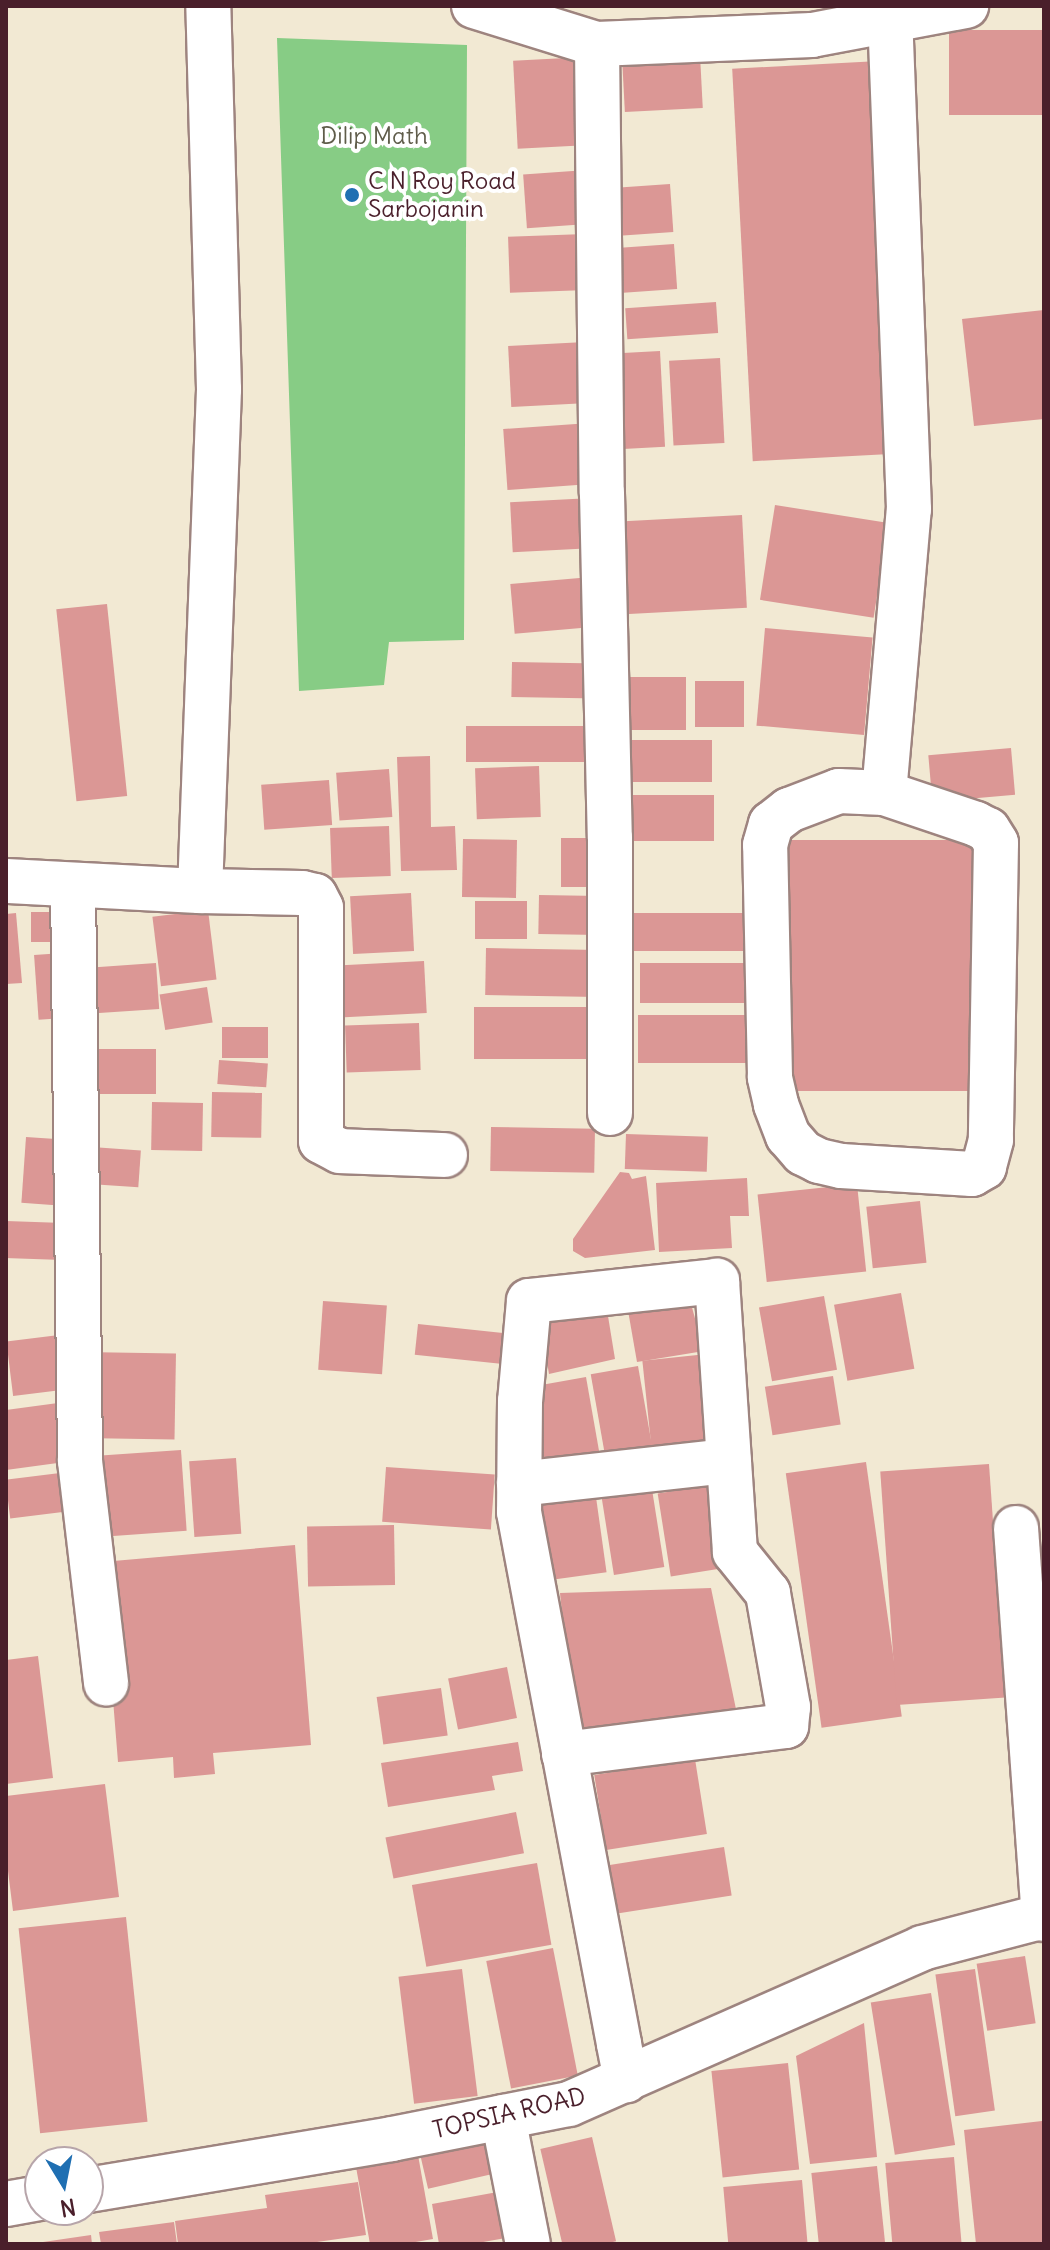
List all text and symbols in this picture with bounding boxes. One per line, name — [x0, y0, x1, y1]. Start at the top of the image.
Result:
park label: Dilip Math — [320, 122, 428, 150]
place label: C N Roy Road Sarbojanin — [368, 167, 516, 223]
marker: C N Roy Road Sarbojanin — [343, 186, 361, 204]
street label: TOPSIA ROAD — [430, 2081, 588, 2145]
north arrow — [24, 2146, 104, 2226]
text: N — [58, 2193, 78, 2223]

